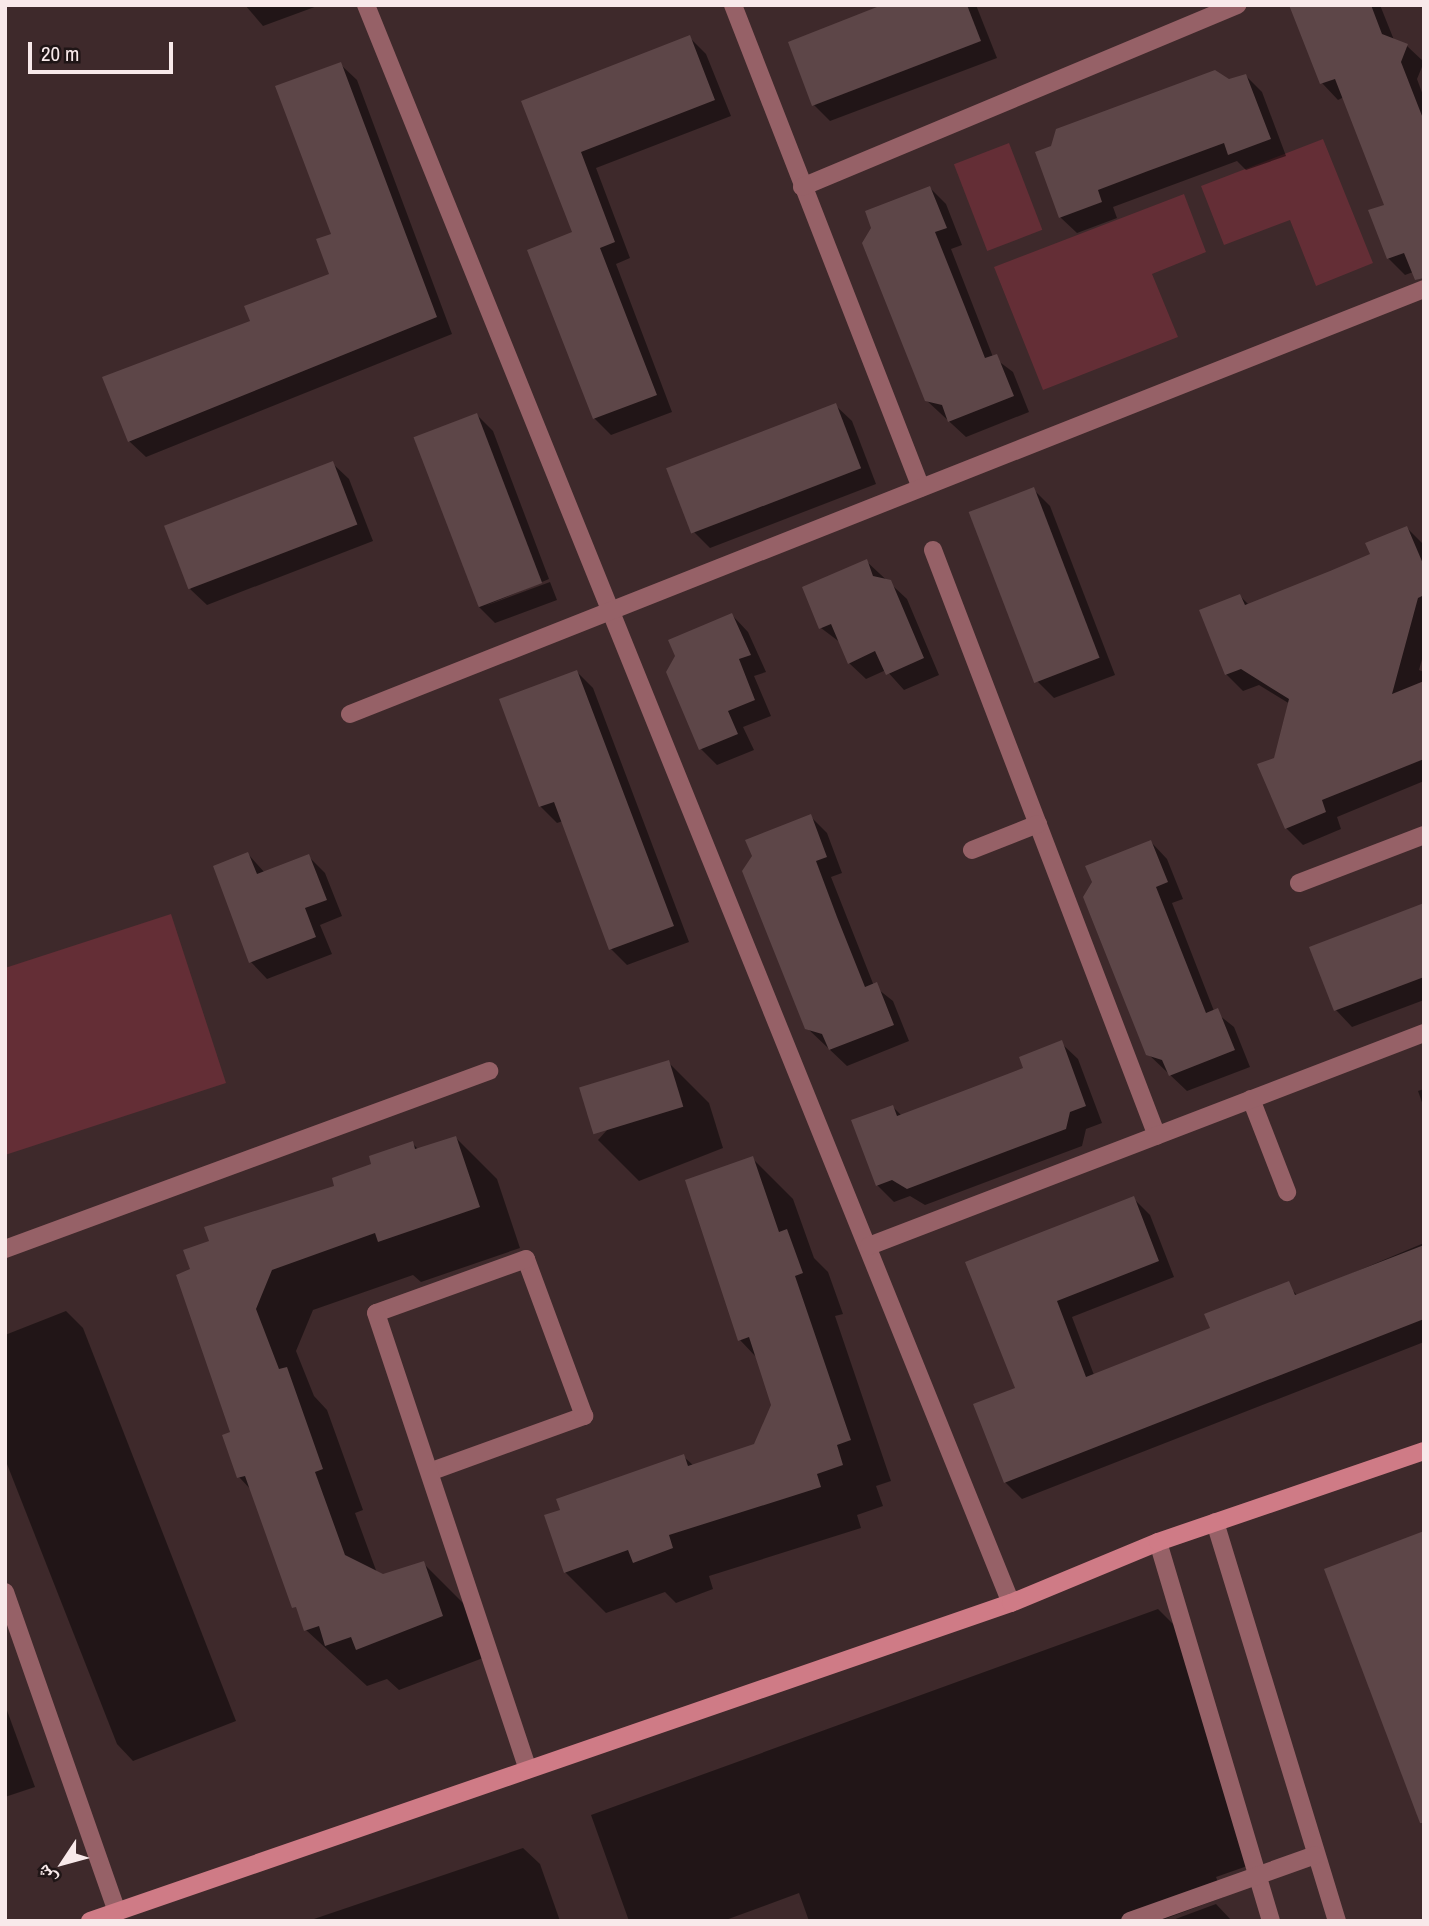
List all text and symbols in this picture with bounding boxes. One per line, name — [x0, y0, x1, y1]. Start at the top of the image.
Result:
scale bar — [32, 28, 177, 72]
text: 20 m — [41, 39, 79, 68]
north arrow — [28, 1828, 98, 1898]
text: ش — [30, 1860, 62, 1891]

